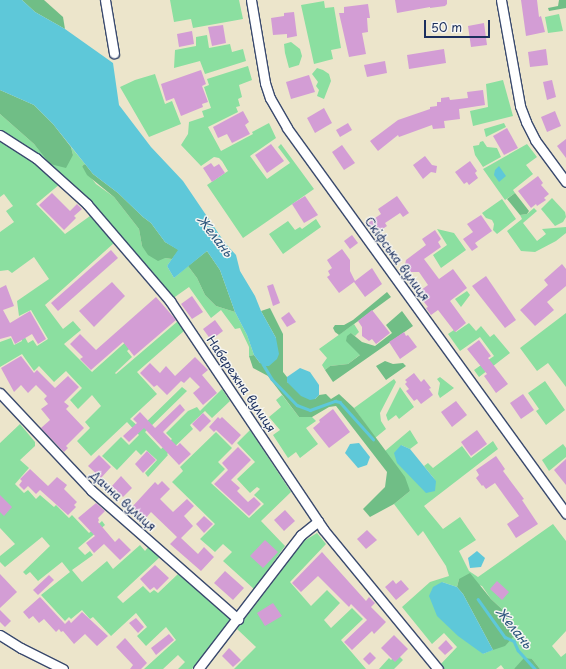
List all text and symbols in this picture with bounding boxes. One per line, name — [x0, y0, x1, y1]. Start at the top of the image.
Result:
scale bar — [426, 12, 492, 38]
text: 50 m — [431, 18, 462, 36]
water label: Желань — [194, 212, 236, 260]
street label: Скіфська вулиця — [361, 214, 433, 304]
street label: Набережна вулиця — [203, 333, 279, 435]
street label: Дачна вулиця — [87, 468, 159, 534]
water label: Желань — [493, 604, 535, 652]

